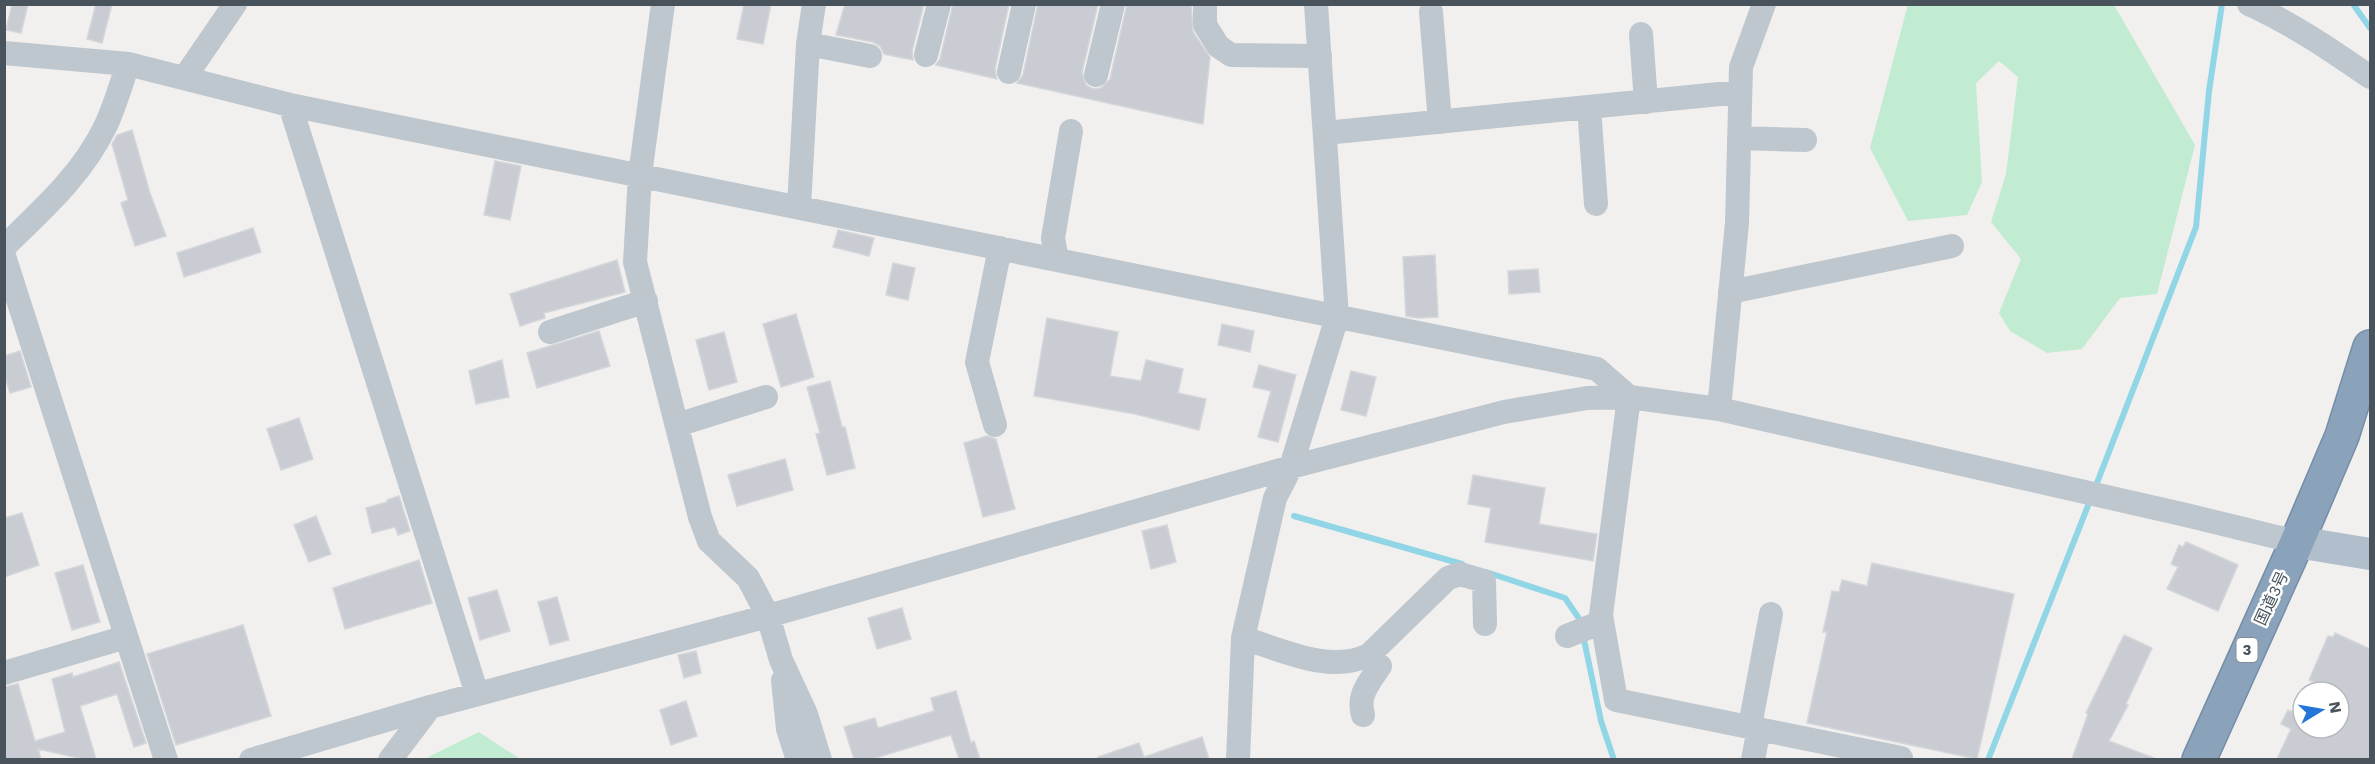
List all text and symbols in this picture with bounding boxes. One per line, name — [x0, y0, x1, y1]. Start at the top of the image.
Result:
street label: 国道3号 — [2251, 568, 2292, 628]
road number: 3 — [2236, 638, 2258, 662]
north arrow — [2291, 680, 2351, 740]
text: N — [2325, 700, 2346, 715]

